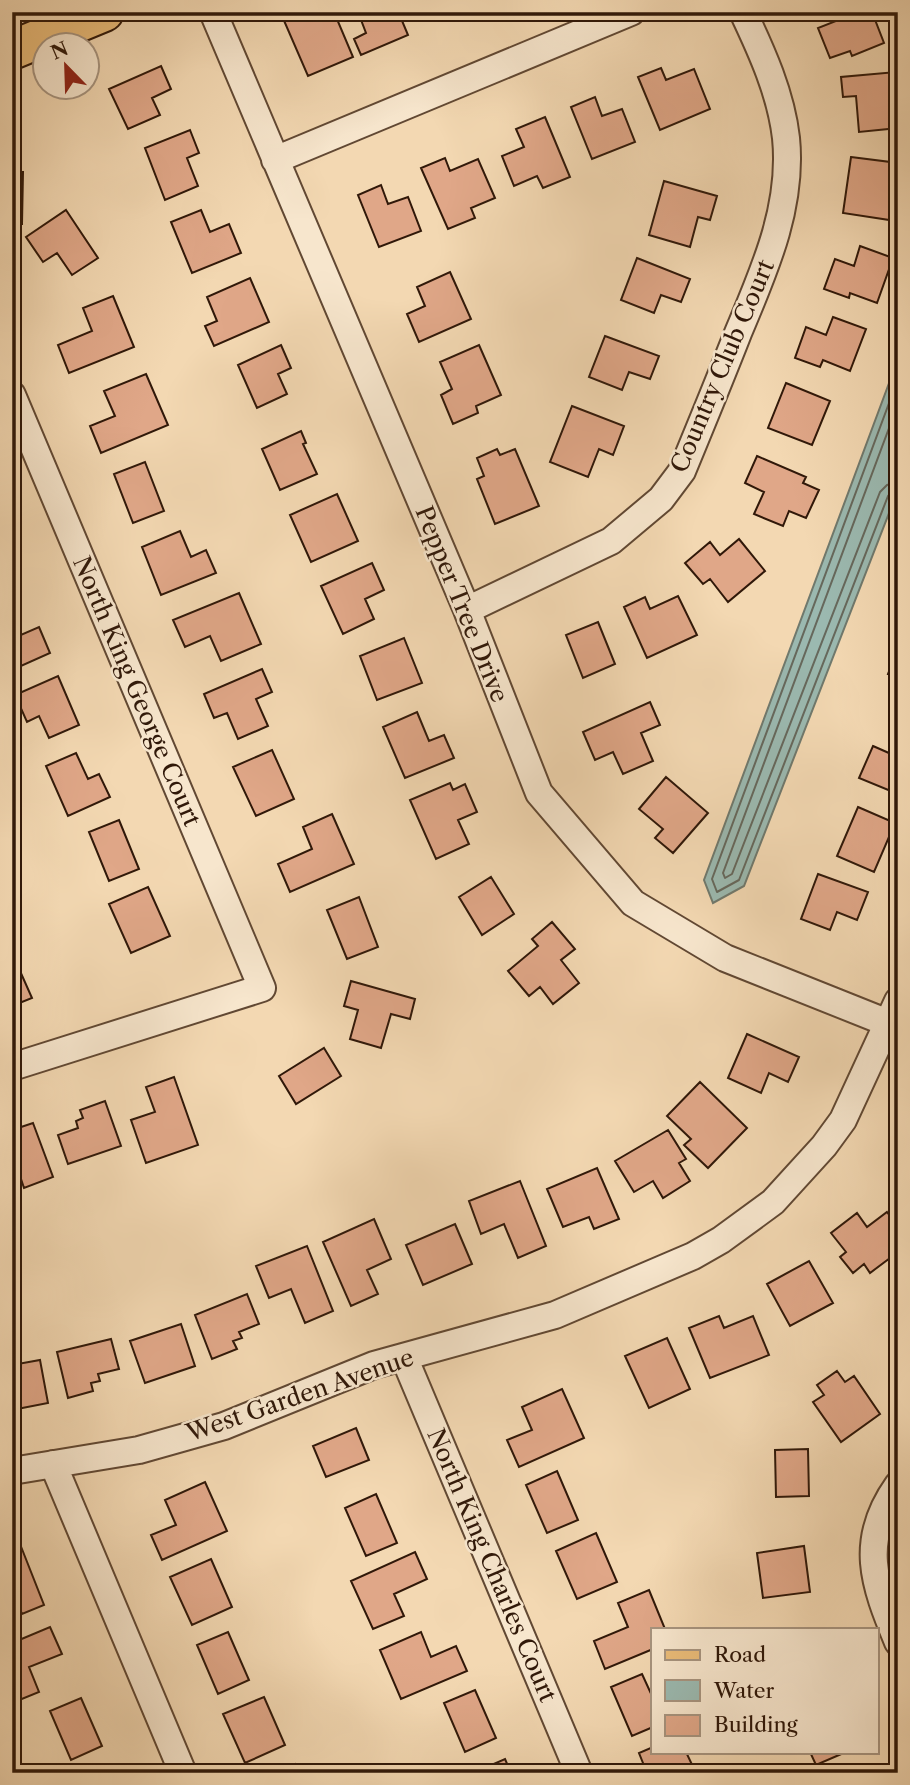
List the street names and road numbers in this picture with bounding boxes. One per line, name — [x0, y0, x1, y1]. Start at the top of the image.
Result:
street label: Country Club Court — [664, 255, 780, 477]
street label: Pepper Tree Drive — [409, 502, 515, 706]
street label: North King George Court — [67, 552, 207, 831]
street label: West Garden Avenue — [182, 1342, 417, 1448]
street label: North King Charles Court — [421, 1424, 563, 1707]

